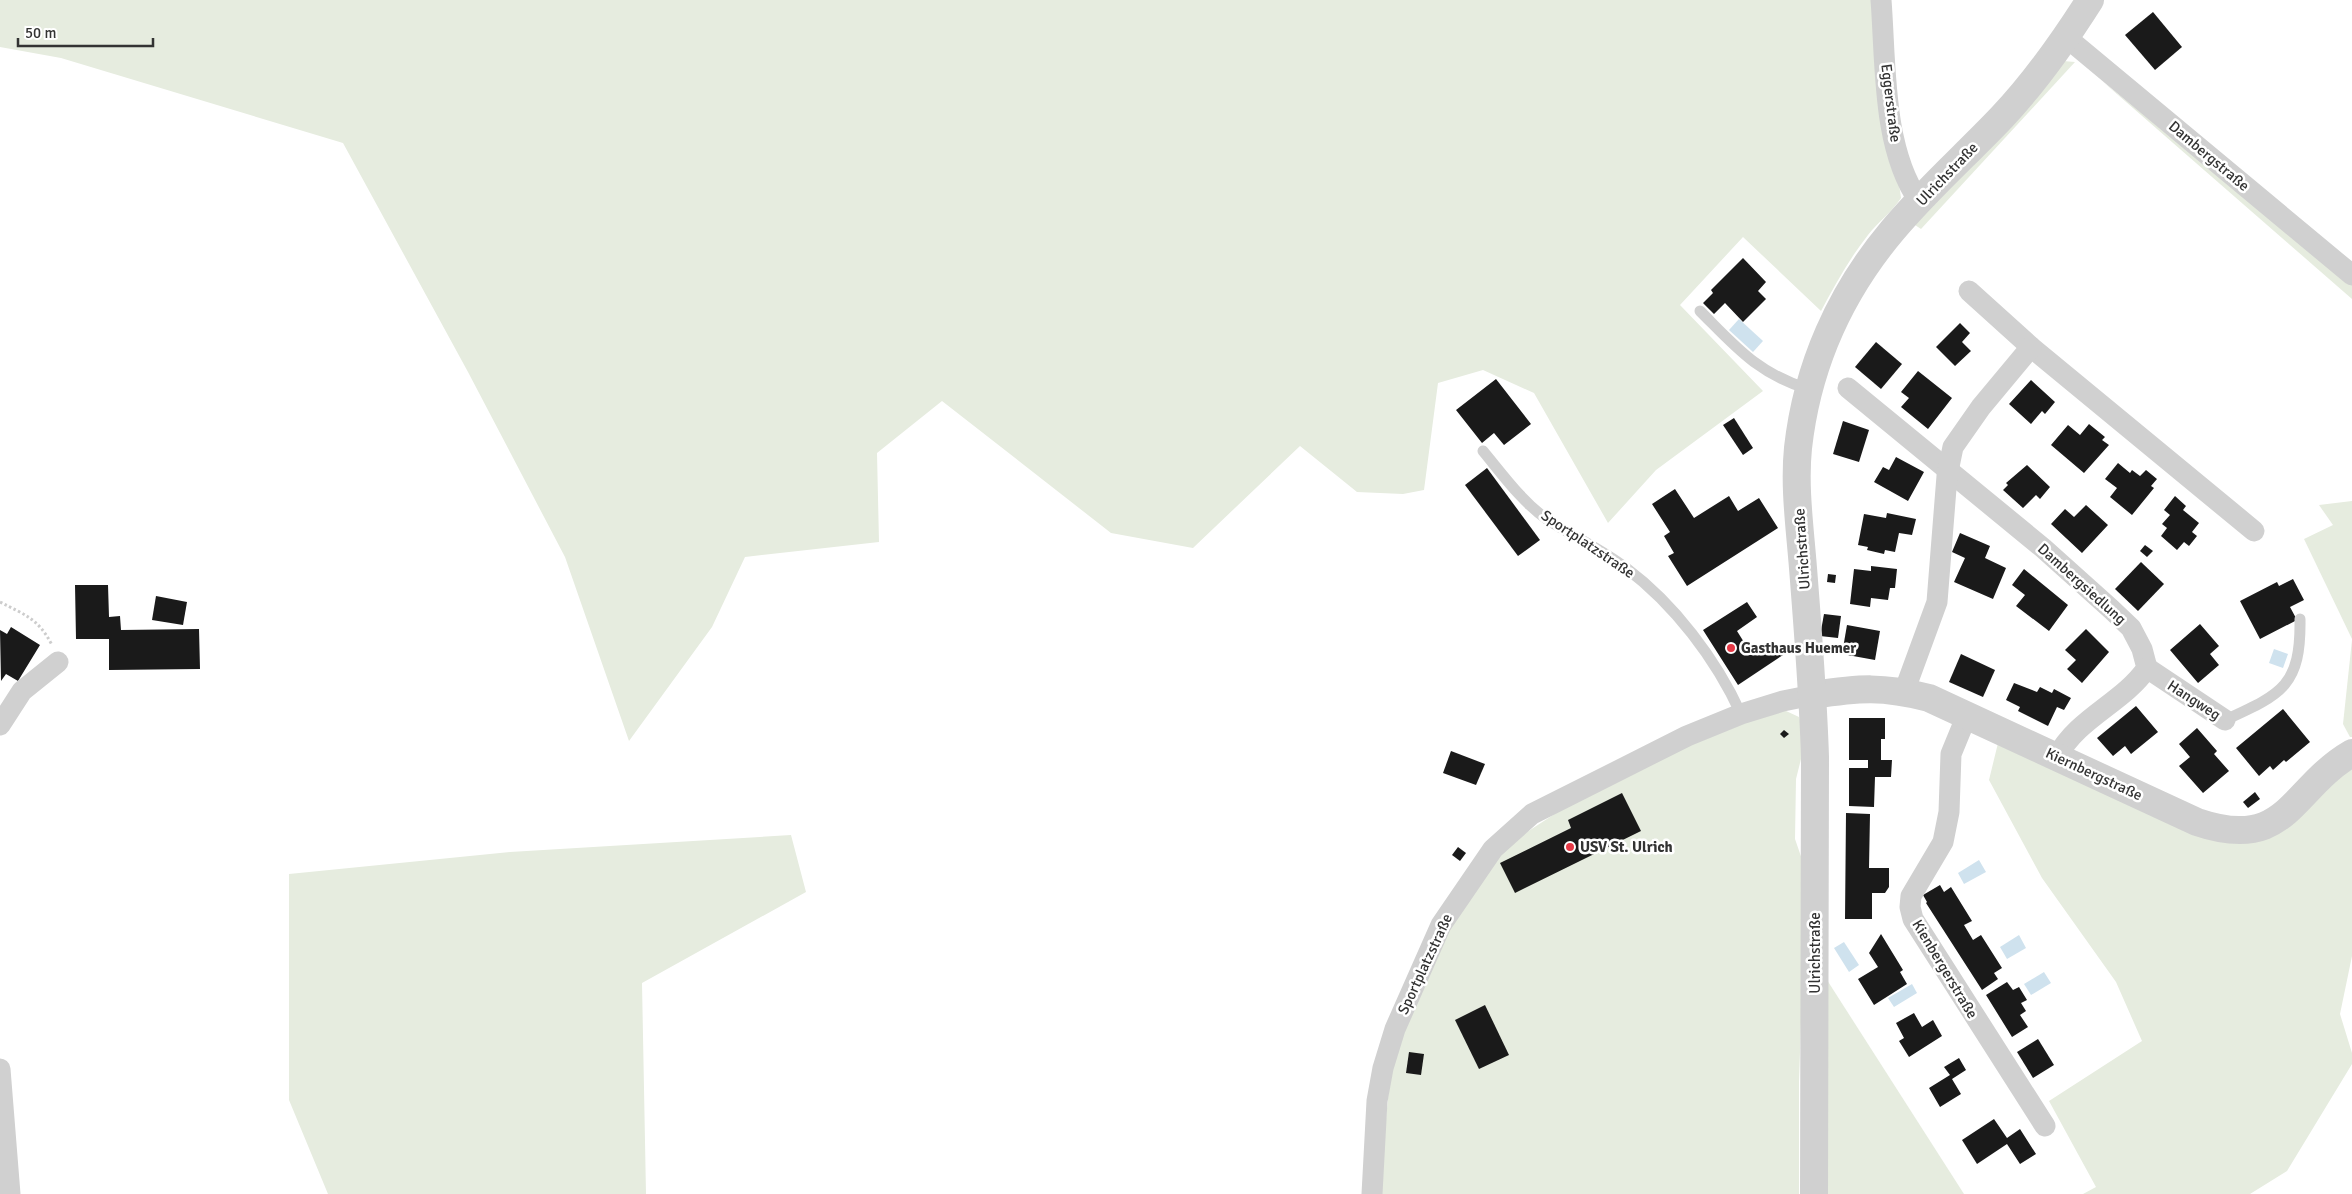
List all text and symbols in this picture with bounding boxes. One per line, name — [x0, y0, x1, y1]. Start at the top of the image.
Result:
scale bar — [18, 15, 152, 47]
text: 50 m — [25, 24, 56, 42]
street label: Eggerstraße — [1877, 63, 1905, 143]
street label: Dambergstraße — [2165, 117, 2253, 195]
street label: Ulrichstraße — [1912, 139, 1982, 209]
street label: Sportplatzstraße — [1538, 506, 1638, 582]
street label: Ulrichstraße — [1790, 508, 1814, 590]
street label: Dambergsiedlung — [2034, 540, 2130, 628]
place label: Gasthaus Huemer — [1741, 639, 1856, 657]
marker: Gasthaus Huemer — [1725, 642, 1737, 654]
street label: Hangweg — [2164, 676, 2224, 724]
street label: Kiernbergstraße — [2043, 744, 2145, 804]
place label: USV St. Ulrich — [1580, 838, 1673, 856]
marker: USV St. Ulrich — [1564, 841, 1576, 853]
street label: Sportplatzstraße — [1394, 911, 1456, 1017]
street label: Ulrichstraße — [1806, 912, 1824, 994]
street label: Kienbergerstraße — [1908, 916, 1982, 1022]

